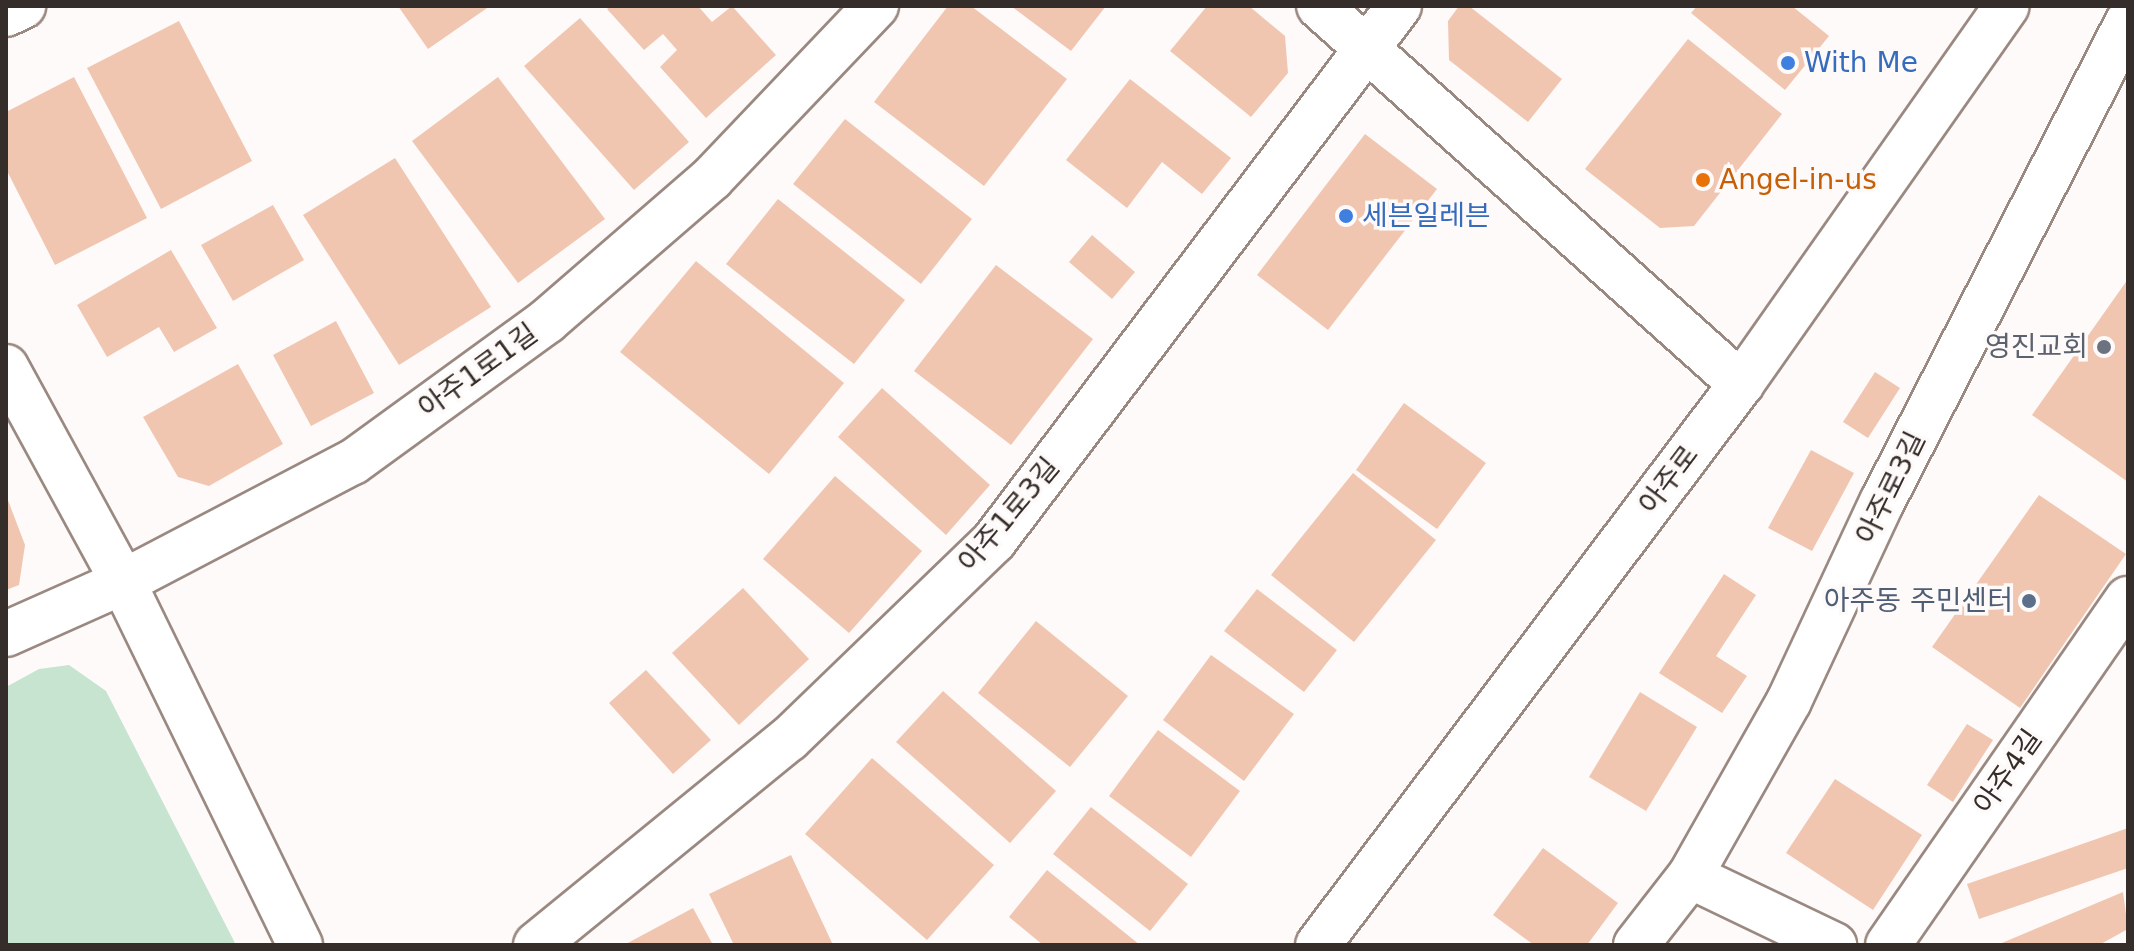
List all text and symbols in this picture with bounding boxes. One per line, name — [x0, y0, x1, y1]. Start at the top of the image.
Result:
place label: With Me — [1804, 46, 1918, 80]
marker: With Me — [1779, 54, 1797, 72]
place label: Angel-in-us — [1719, 163, 1877, 197]
marker: Angel-in-us — [1694, 171, 1712, 189]
place label: 세븐일레븐 — [1362, 199, 1491, 233]
marker: 세븐일레븐 — [1337, 207, 1355, 225]
street label: 아주1로1길 — [412, 317, 544, 425]
place label: 영진교회 — [1985, 330, 2088, 364]
marker: 영진교회 — [2095, 338, 2113, 356]
street label: 아주로3길 — [1849, 426, 1933, 550]
street label: 아주로 — [1632, 439, 1706, 521]
street label: 아주1로3길 — [952, 451, 1066, 579]
place label: 아주동 주민센터 — [1824, 584, 2013, 618]
marker: 아주동 주민센터 — [2020, 592, 2038, 610]
street label: 아주4길 — [1967, 723, 2049, 821]

